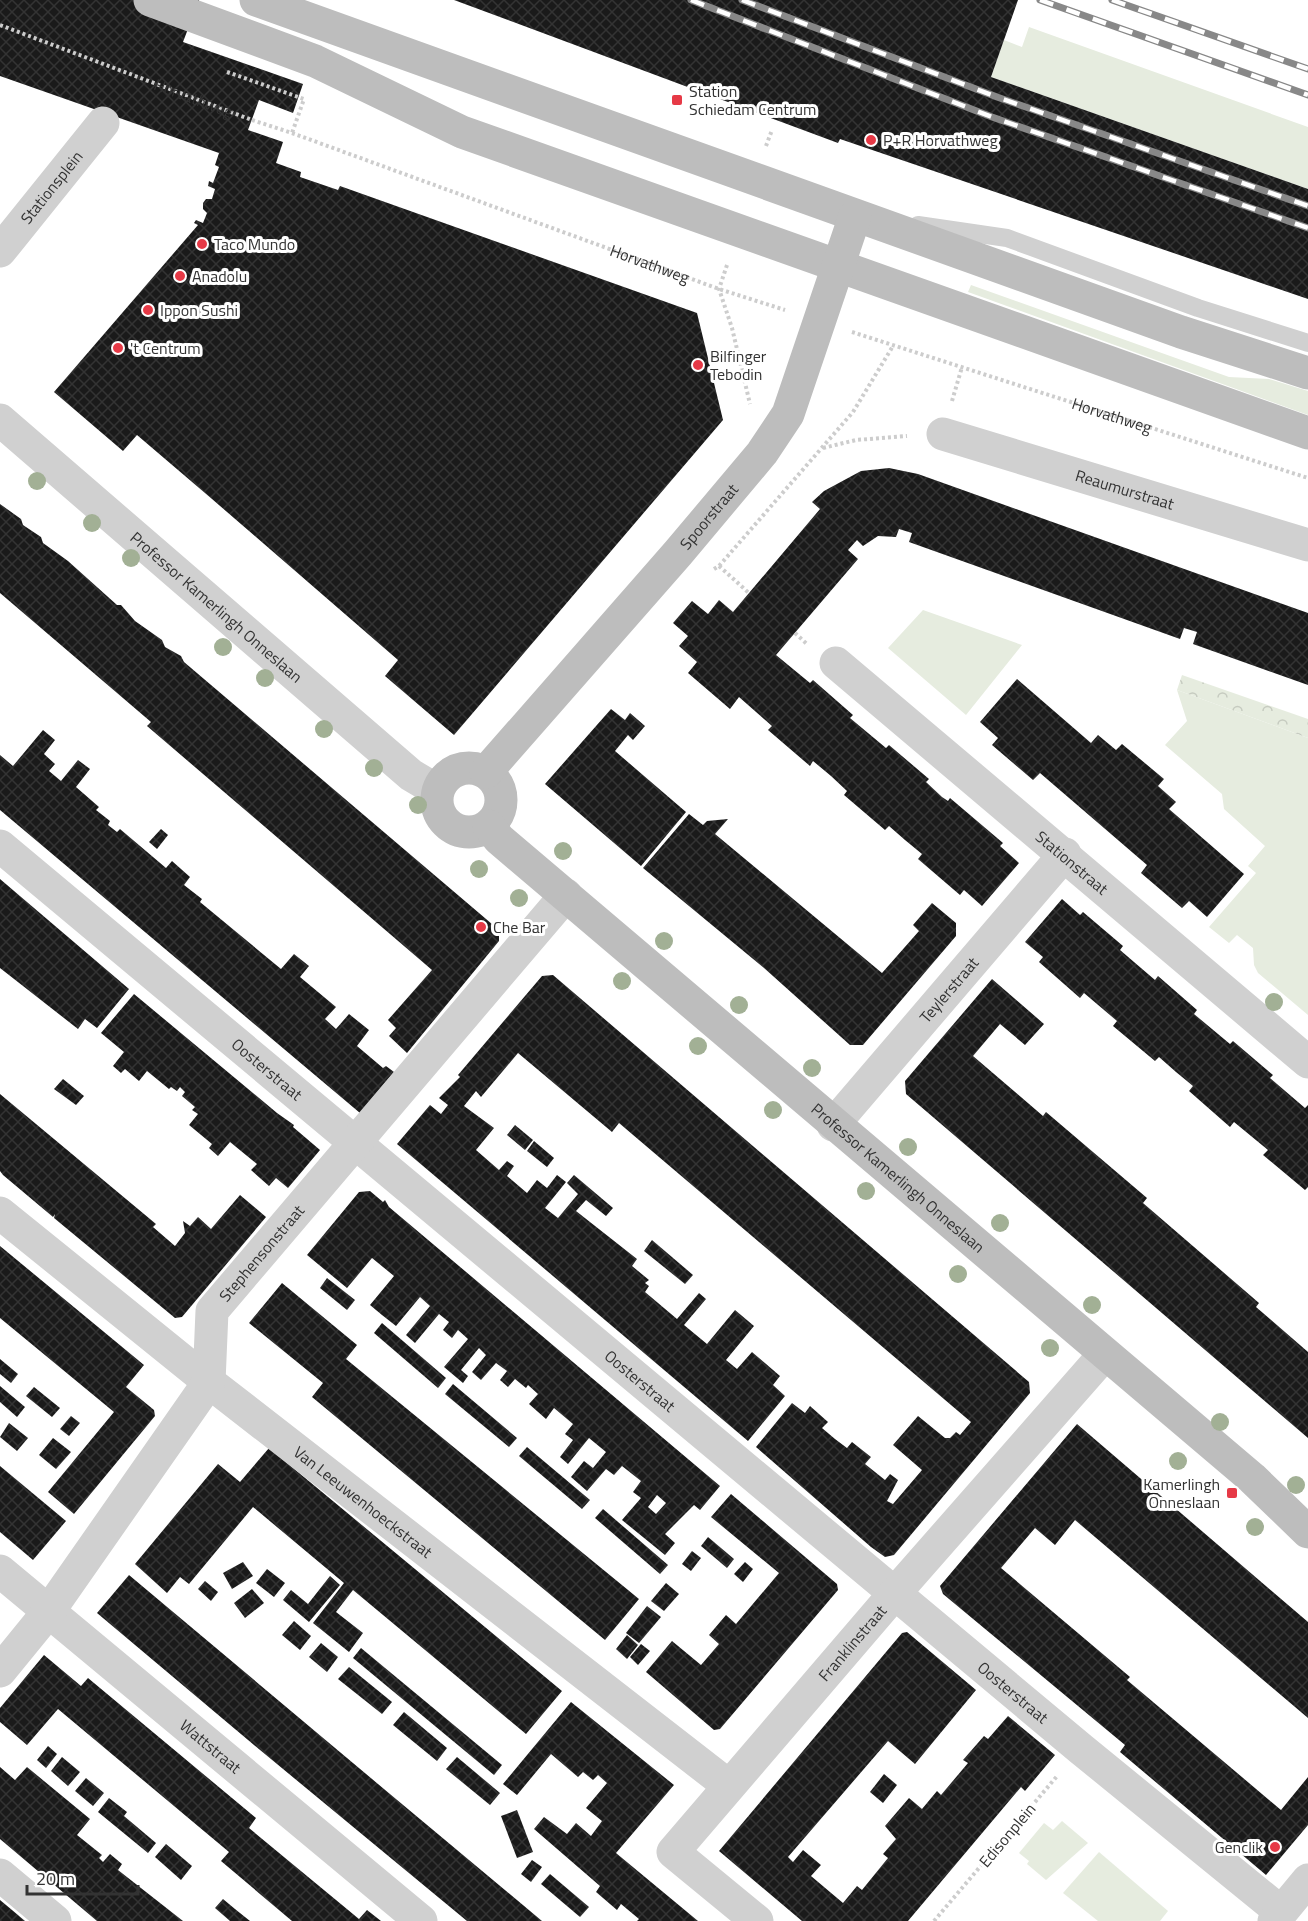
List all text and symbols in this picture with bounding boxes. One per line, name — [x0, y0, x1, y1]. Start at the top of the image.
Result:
street label: Horvathweg — [151, 72, 237, 124]
place label: Station Schiedam Centrum — [689, 79, 816, 121]
marker: Station Schiedam Centrum — [670, 93, 684, 107]
place label: P+R Horvathweg — [883, 128, 998, 152]
marker: P+R Horvathweg — [864, 133, 878, 147]
street label: Stationsplein — [14, 145, 88, 229]
place label: Taco Mundo — [214, 232, 295, 256]
marker: Taco Mundo — [195, 237, 209, 251]
street label: Horvathweg — [607, 238, 693, 289]
place label: Anadolu — [192, 264, 247, 288]
marker: Anadolu — [173, 269, 187, 283]
place label: Ippon Sushi — [160, 298, 238, 322]
marker: Ippon Sushi — [141, 303, 155, 317]
place label: 't Centrum — [130, 336, 201, 360]
marker: 't Centrum — [111, 341, 125, 355]
place label: Bilfinger Tebodin — [710, 344, 767, 386]
marker: Bilfinger Tebodin — [691, 358, 705, 372]
street label: Horvathweg — [1069, 391, 1155, 439]
street label: Reaumurstraat — [1072, 463, 1177, 516]
street label: Spoorstraat — [674, 478, 744, 555]
street label: Professor Kamerlingh Onneslaan — [125, 526, 308, 688]
street label: Stationstraat — [1030, 825, 1114, 901]
place label: Che Bar — [493, 915, 546, 939]
marker: Che Bar — [474, 920, 488, 934]
street label: Teylerstraat — [914, 951, 984, 1028]
street label: Oosterstraat — [226, 1032, 308, 1106]
street label: Professor Kamerlingh Onneslaan — [806, 1097, 990, 1258]
street label: Stephensonstraat — [213, 1199, 310, 1307]
street label: Oosterstraat — [599, 1344, 681, 1418]
street label: Van Leeuwenhoeckstraat — [289, 1440, 438, 1564]
place label: Kamerlingh Onneslaan — [1143, 1472, 1220, 1514]
marker: Kamerlingh Onneslaan — [1225, 1486, 1239, 1500]
street label: Franklinstraat — [812, 1599, 892, 1686]
street label: Oosterstraat — [972, 1655, 1054, 1729]
street label: Wattstraat — [175, 1713, 247, 1779]
street label: Edisonplein — [973, 1798, 1041, 1872]
place label: Genclik — [1215, 1835, 1263, 1859]
marker: Genclik — [1268, 1840, 1282, 1854]
scale bar — [27, 1858, 138, 1896]
text: 20 m — [36, 1865, 75, 1892]

